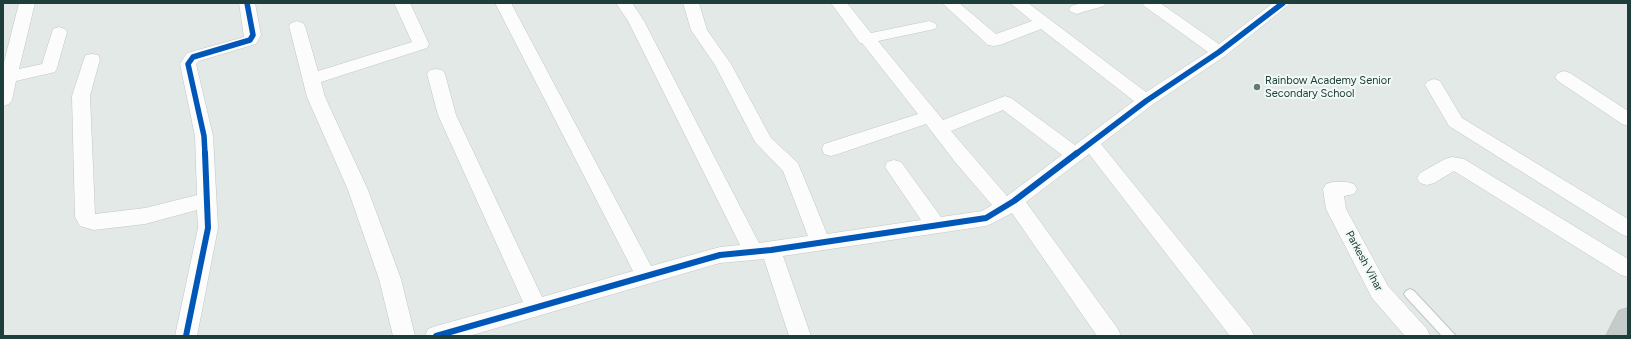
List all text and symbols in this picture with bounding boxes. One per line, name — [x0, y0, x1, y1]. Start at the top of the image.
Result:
place label: Rainbow Academy Senior Secondary School — [1265, 74, 1391, 100]
marker: Rainbow Academy Senior Secondary School — [1252, 82, 1262, 92]
street label: Parkesh Vihar — [1343, 229, 1385, 293]

